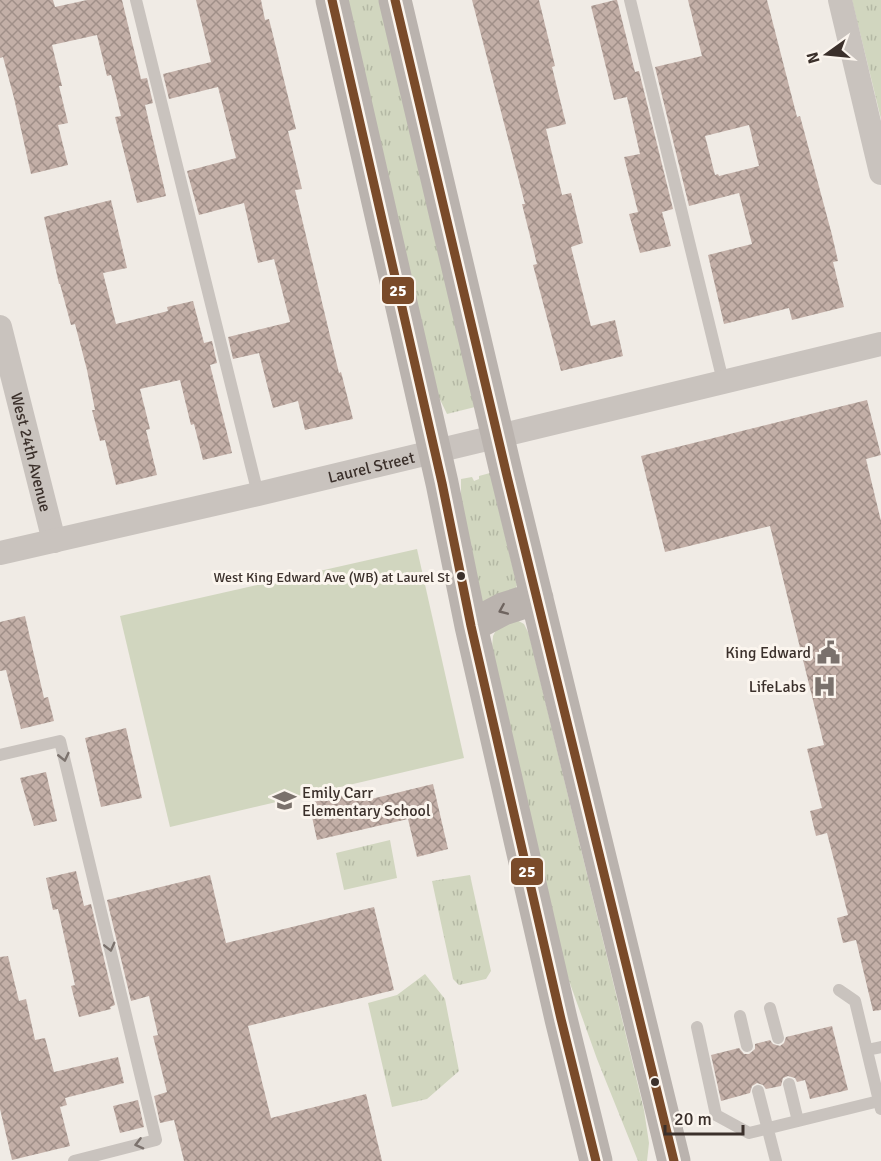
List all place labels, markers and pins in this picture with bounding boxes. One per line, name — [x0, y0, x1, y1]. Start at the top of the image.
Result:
place label: West King Edward Ave (WB) at Laurel St — [214, 569, 450, 586]
marker: West King Edward Ave (WB) at Laurel St — [455, 570, 467, 582]
public building icon: King Edward — [816, 639, 842, 665]
place label: King Edward — [725, 643, 811, 663]
hospital icon: LifeLabs — [811, 673, 837, 699]
place label: LifeLabs — [749, 677, 806, 697]
place label: Emily Carr Elementary School — [302, 783, 431, 821]
school or university icon: Emily Carr Elementary School — [271, 788, 297, 814]
unlabelled marker — [649, 1076, 661, 1088]

